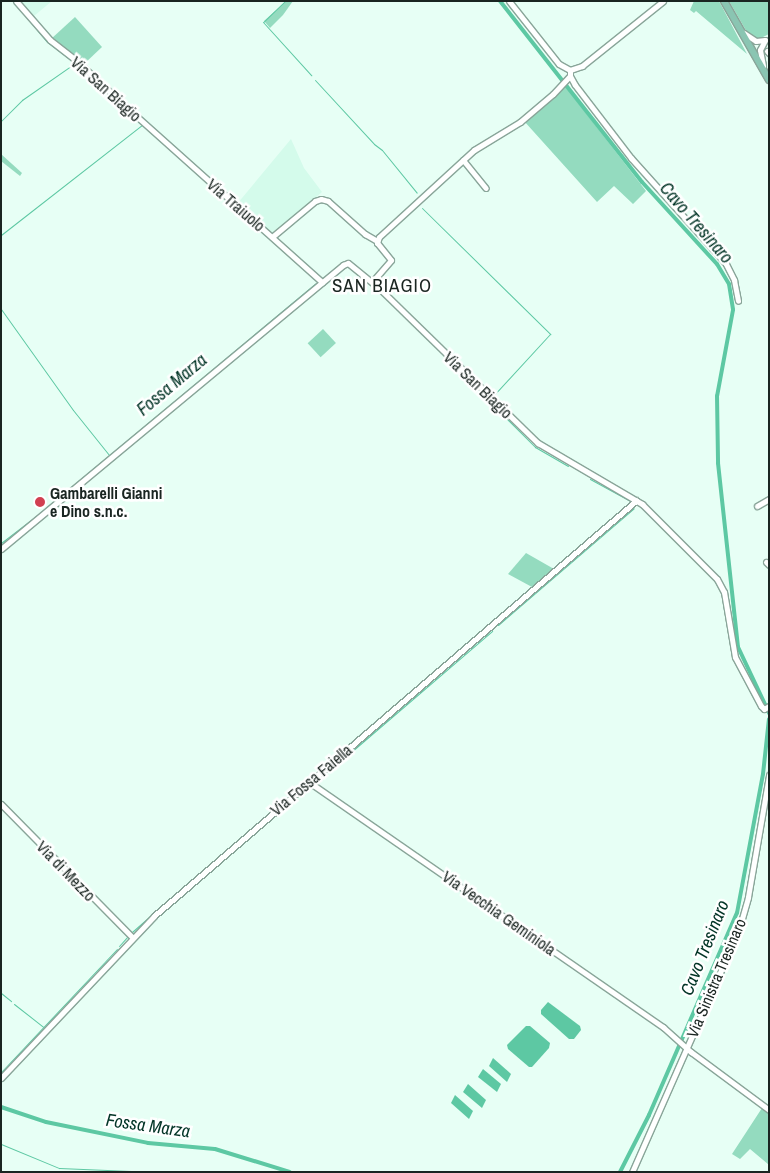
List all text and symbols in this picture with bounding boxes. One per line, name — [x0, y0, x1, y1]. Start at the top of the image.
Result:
street label: Via San Biagio — [67, 52, 145, 126]
street label: Via Traiuolo — [203, 175, 269, 235]
water label: Cavo Tresinaro — [655, 178, 737, 268]
district label: SAN BIAGIO — [331, 275, 433, 297]
street label: Via San Biagio — [440, 348, 516, 422]
water label: Fossa Marza — [133, 349, 211, 421]
place label: Gambarelli Gianni e Dino s.n.c. — [50, 483, 162, 521]
marker: Gambarelli Gianni e Dino s.n.c. — [34, 496, 46, 508]
street label: Via Fossa Faiella — [266, 740, 356, 820]
street label: Via di Mezzo — [33, 837, 99, 905]
street label: Via Vecchia Geminiola — [439, 867, 559, 959]
water label: Cavo Tresinaro — [676, 897, 734, 999]
street label: Via Sinistra Tresinaro — [682, 915, 750, 1041]
water label: Fossa Marza — [105, 1109, 191, 1143]

